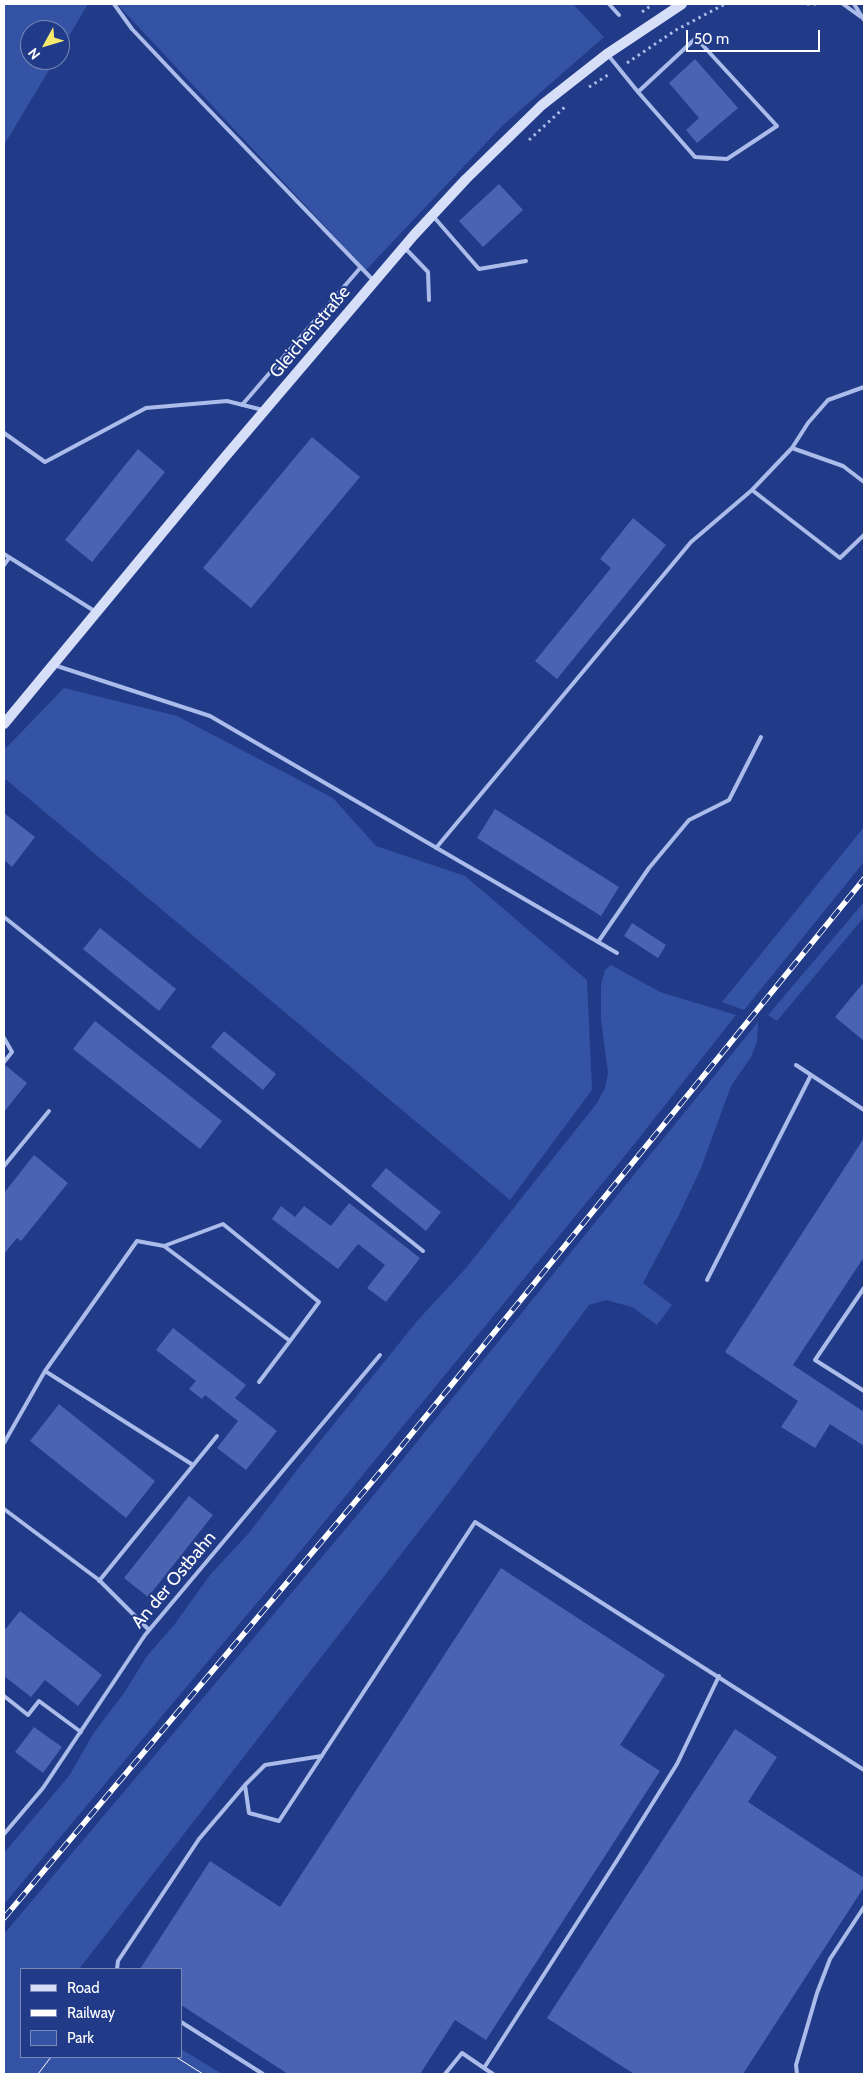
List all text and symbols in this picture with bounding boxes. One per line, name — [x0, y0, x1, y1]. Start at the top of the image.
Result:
north arrow — [20, 20, 70, 70]
scale bar — [688, 20, 822, 52]
text: 50 m — [694, 30, 729, 48]
text: N — [24, 44, 44, 63]
street label: Gleichenstraße — [265, 282, 355, 382]
street label: An der Ostbahn — [127, 1527, 221, 1633]
legend — [20, 1968, 182, 2058]
text: Road — [67, 1979, 100, 1997]
text: Railway — [67, 2004, 115, 2022]
text: Park — [67, 2029, 94, 2047]

